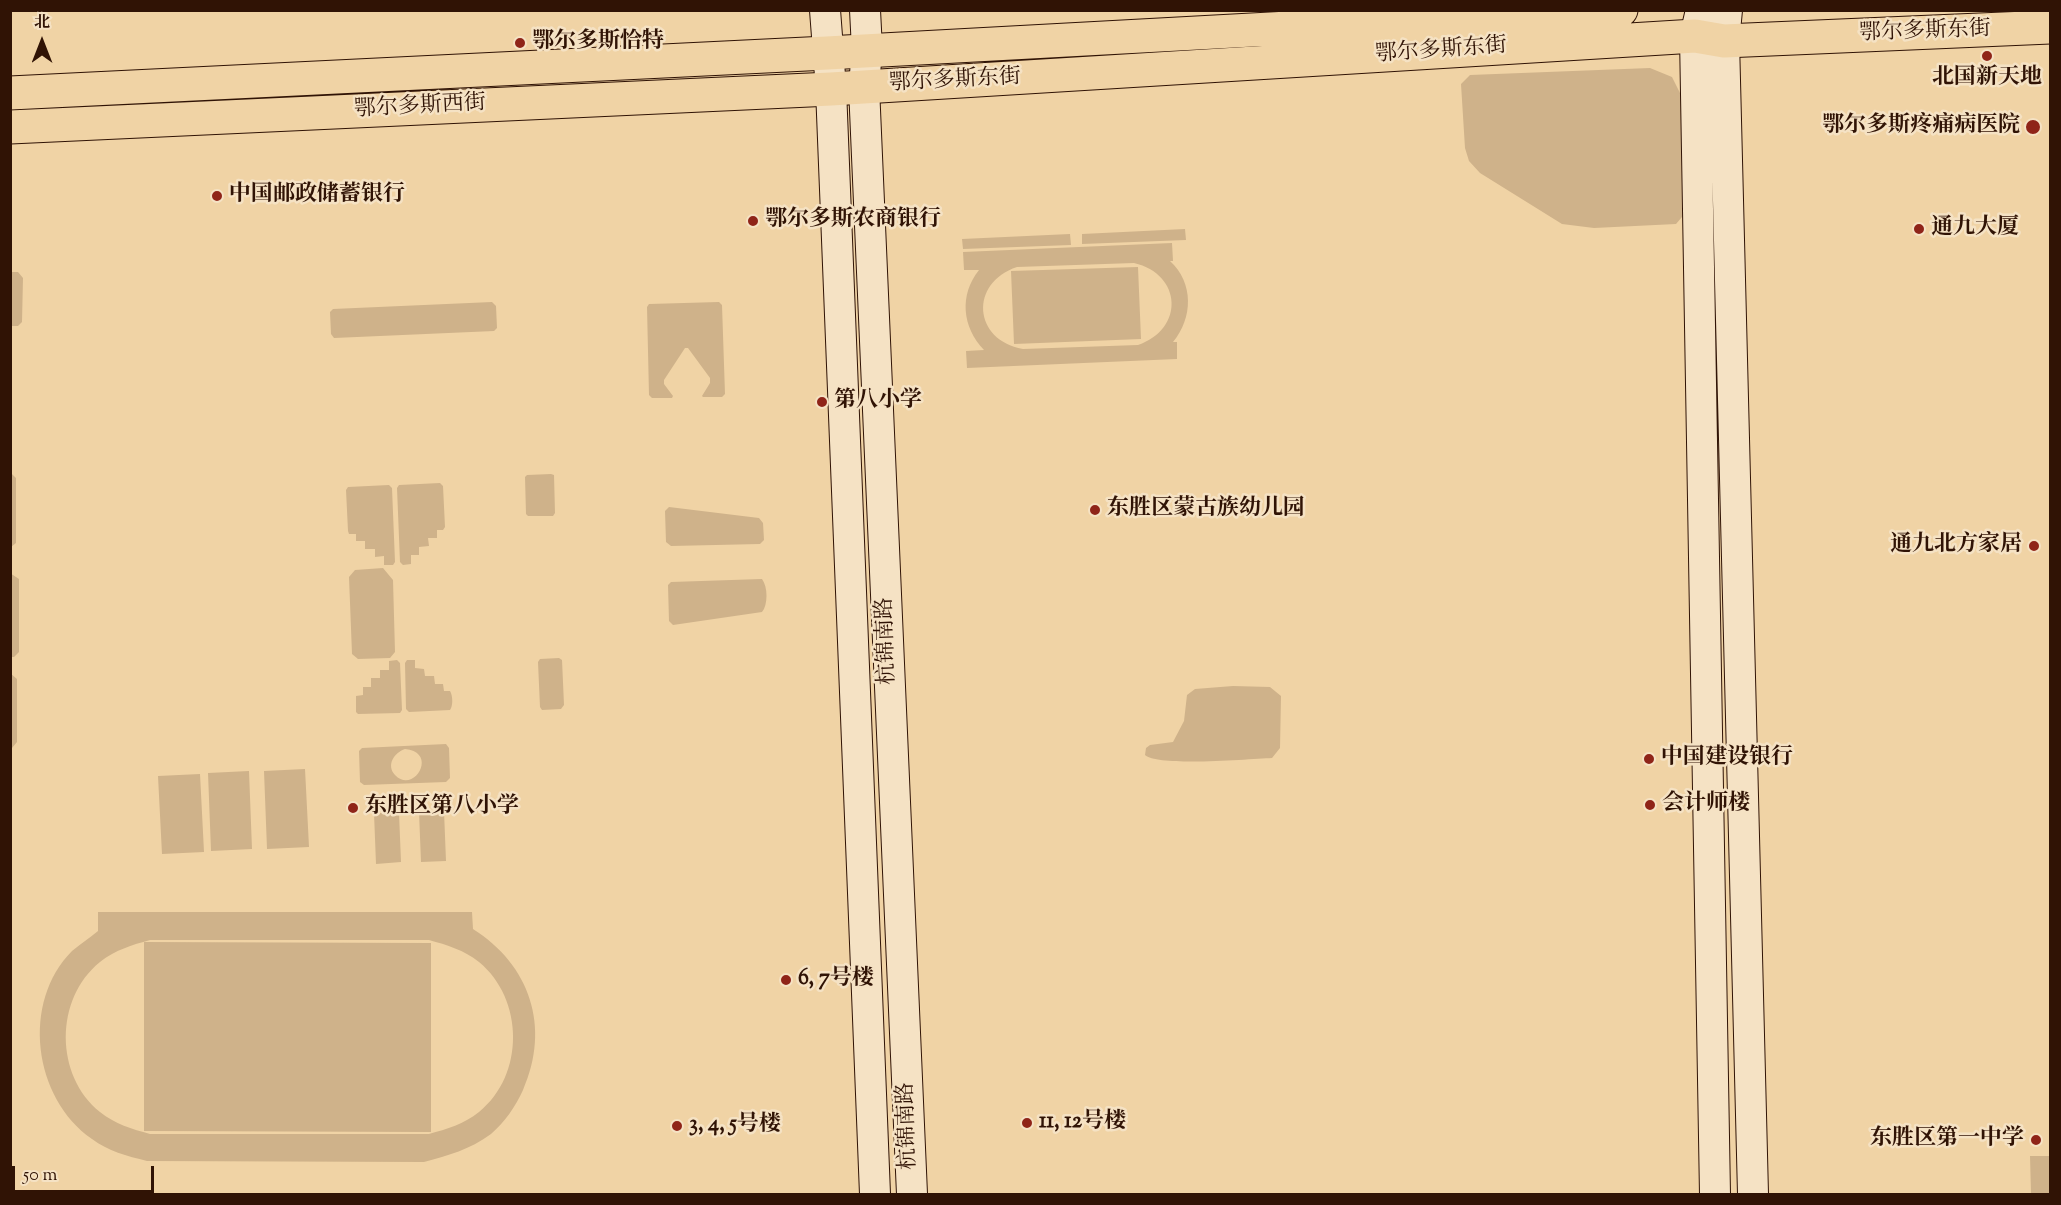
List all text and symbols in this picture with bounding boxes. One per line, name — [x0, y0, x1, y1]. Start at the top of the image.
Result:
north arrow — [12, 12, 72, 72]
text: 北 — [34, 12, 50, 35]
street label: 鄂尔多斯东街 — [1859, 18, 1991, 48]
place label: 鄂尔多斯恰特 — [532, 30, 664, 56]
street label: 鄂尔多斯东街 — [1374, 34, 1508, 70]
marker: 鄂尔多斯恰特 — [513, 36, 527, 50]
marker: 北国新天地 — [1980, 49, 1994, 63]
street label: 鄂尔多斯东街 — [888, 65, 1022, 99]
place label: 北国新天地 — [1932, 66, 2042, 92]
street label: 鄂尔多斯西街 — [353, 91, 487, 125]
place label: 鄂尔多斯疼痛病医院 — [1822, 114, 2020, 140]
marker: 鄂尔多斯疼痛病医院 — [2024, 118, 2042, 136]
place label: 中国邮政储蓄银行 — [229, 183, 405, 209]
marker: 中国邮政储蓄银行 — [210, 189, 224, 203]
place label: 鄂尔多斯农商银行 — [765, 208, 941, 234]
marker: 鄂尔多斯农商银行 — [746, 214, 760, 228]
place label: 通九大厦 — [1931, 216, 2019, 242]
marker: 通九大厦 — [1912, 222, 1926, 236]
place label: 第八小学 — [834, 389, 922, 415]
marker: 第八小学 — [815, 395, 829, 409]
place label: 东胜区蒙古族幼儿园 — [1107, 497, 1305, 523]
marker: 东胜区蒙古族幼儿园 — [1088, 503, 1102, 517]
place label: 通九北方家居 — [1890, 533, 2022, 559]
marker: 通九北方家居 — [2027, 539, 2041, 553]
street label: 杭锦南路 — [873, 597, 903, 685]
place label: 中国建设银行 — [1661, 746, 1793, 772]
marker: 中国建设银行 — [1642, 752, 1656, 766]
place label: 会计师楼 — [1662, 792, 1750, 818]
place label: 东胜区第八小学 — [365, 795, 519, 821]
marker: 会计师楼 — [1643, 798, 1657, 812]
marker: 东胜区第八小学 — [346, 801, 360, 815]
place label: 6, 7号楼 — [798, 967, 874, 993]
marker: 6, 7号楼 — [779, 973, 793, 987]
street label: 杭锦南路 — [894, 1082, 924, 1170]
place label: 11, 12号楼 — [1039, 1110, 1126, 1136]
place label: 3, 4, 5号楼 — [689, 1113, 781, 1139]
marker: 11, 12号楼 — [1020, 1116, 1034, 1130]
marker: 3, 4, 5号楼 — [670, 1119, 684, 1133]
place label: 东胜区第一中学 — [1870, 1127, 2024, 1153]
marker: 东胜区第一中学 — [2029, 1133, 2043, 1147]
scale bar — [15, 1154, 158, 1192]
text: 50 m — [23, 1163, 57, 1189]

